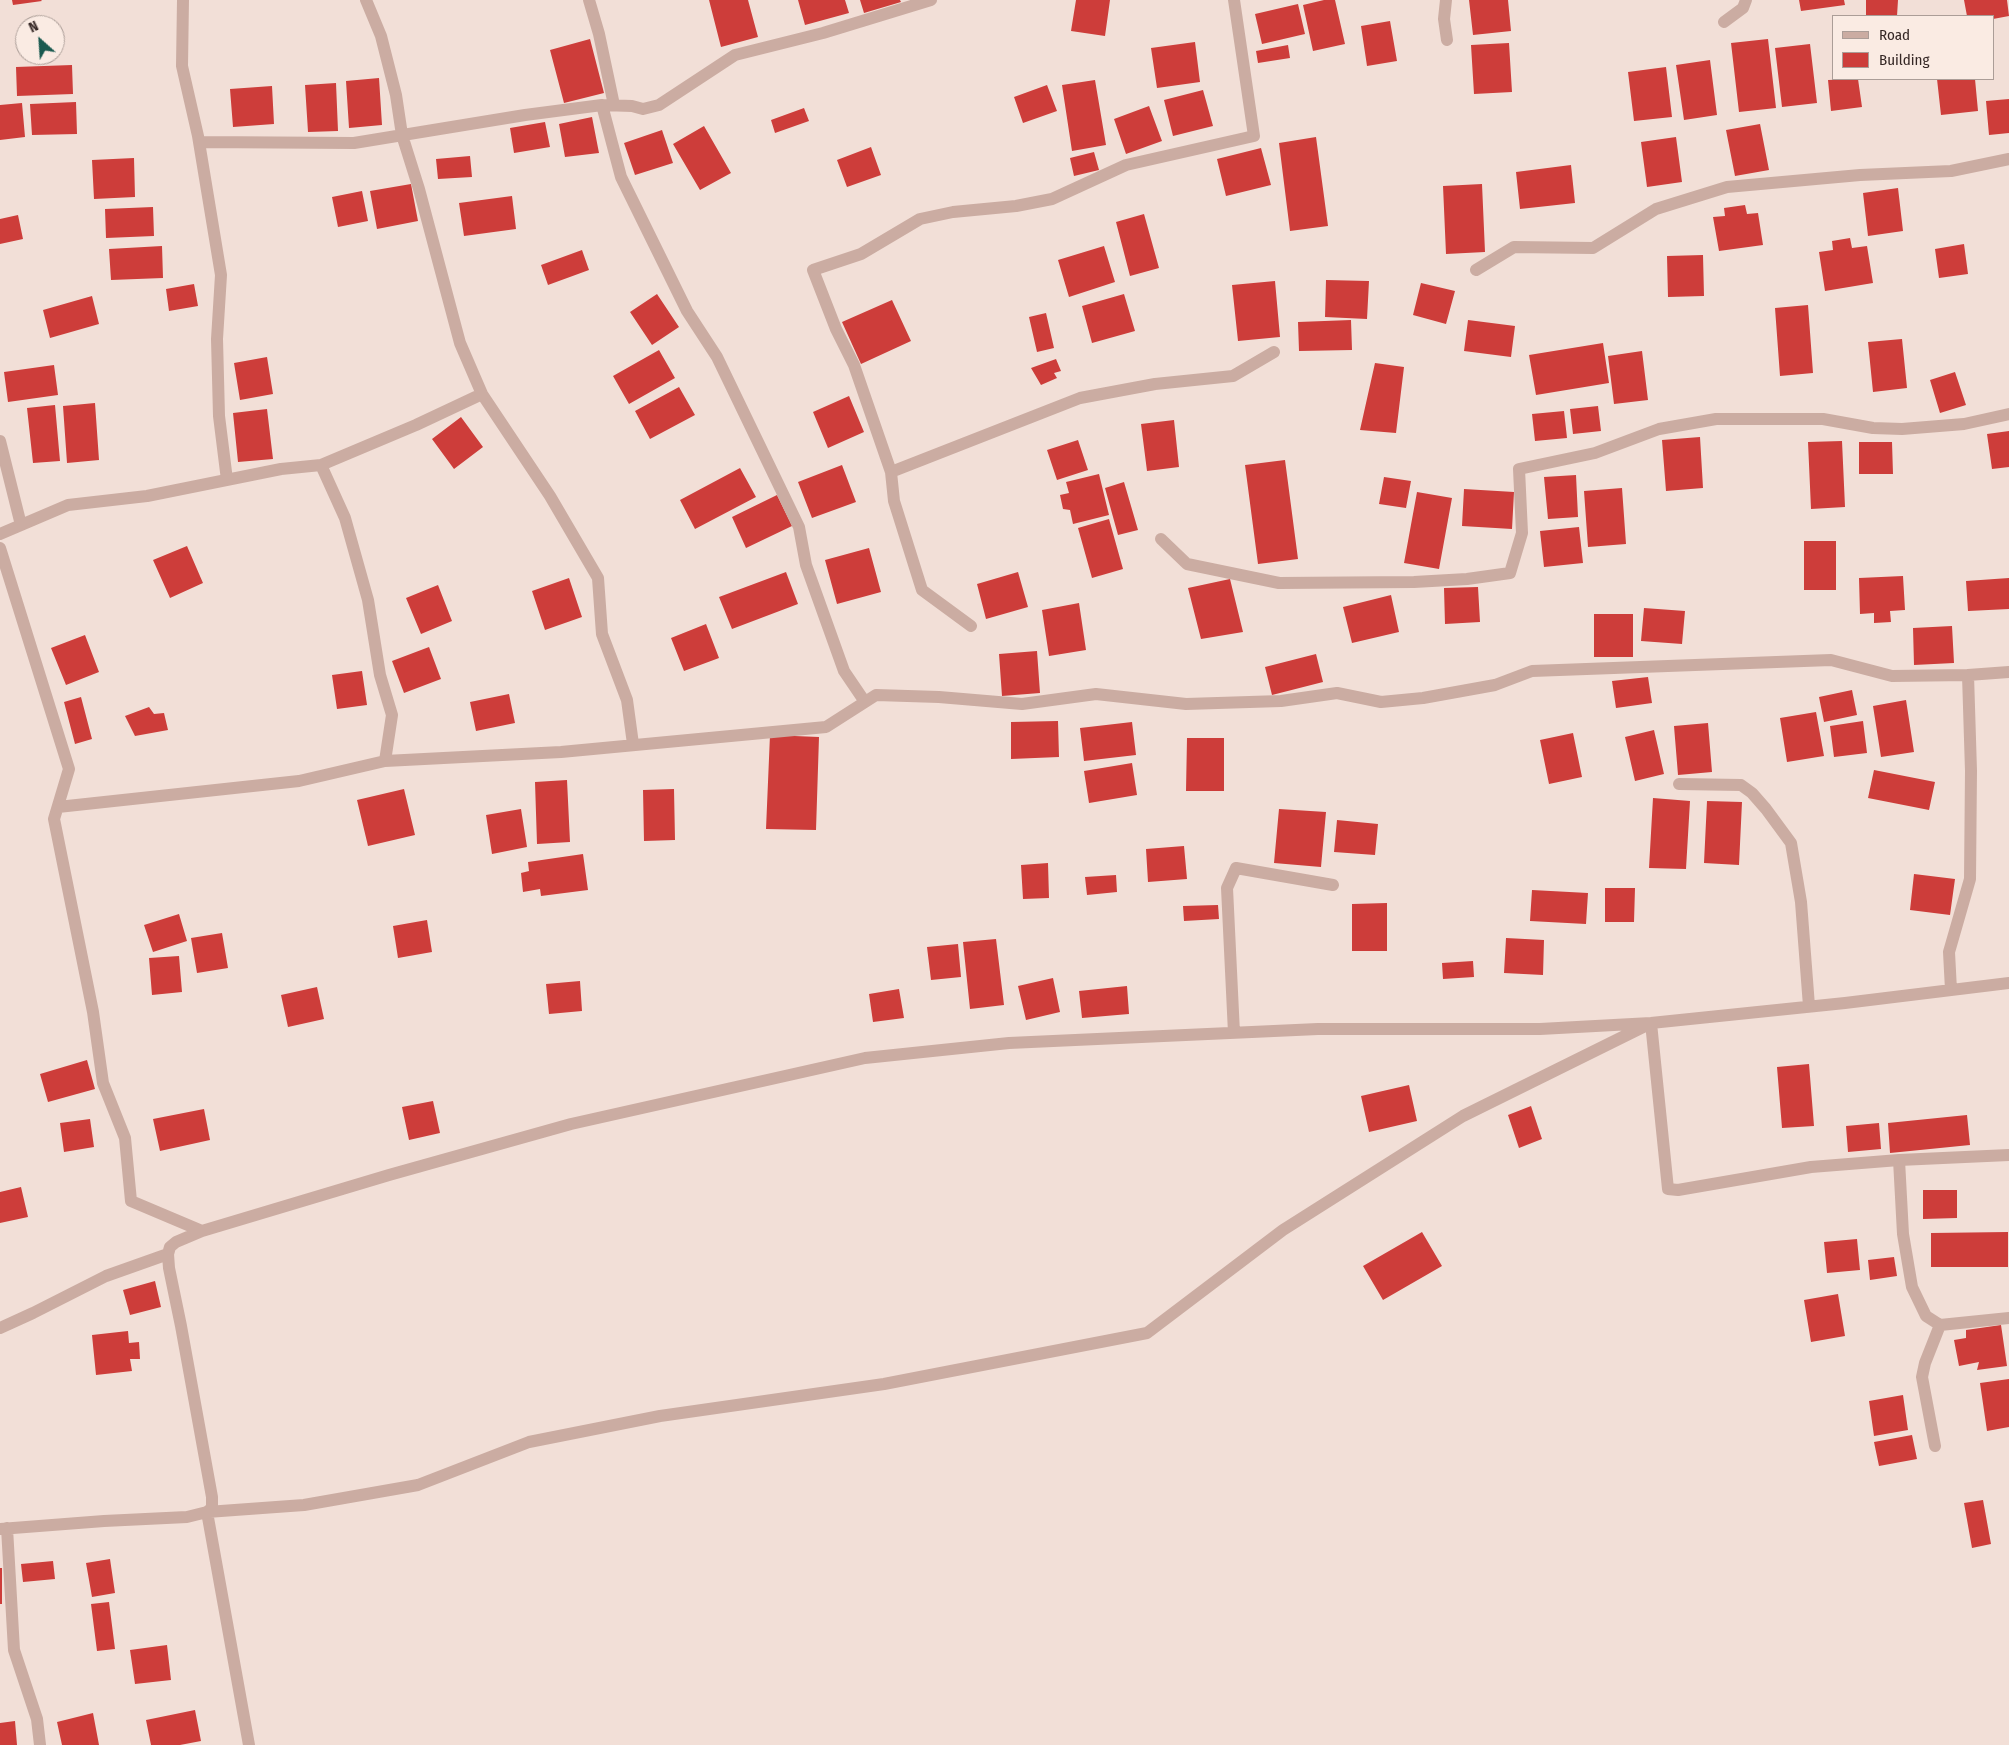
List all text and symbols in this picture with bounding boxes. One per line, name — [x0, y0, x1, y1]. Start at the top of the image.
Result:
north arrow — [15, 15, 65, 65]
legend — [1832, 15, 1994, 80]
text: N — [26, 17, 41, 36]
text: Road — [1879, 26, 1910, 44]
text: Building — [1879, 51, 1930, 69]

